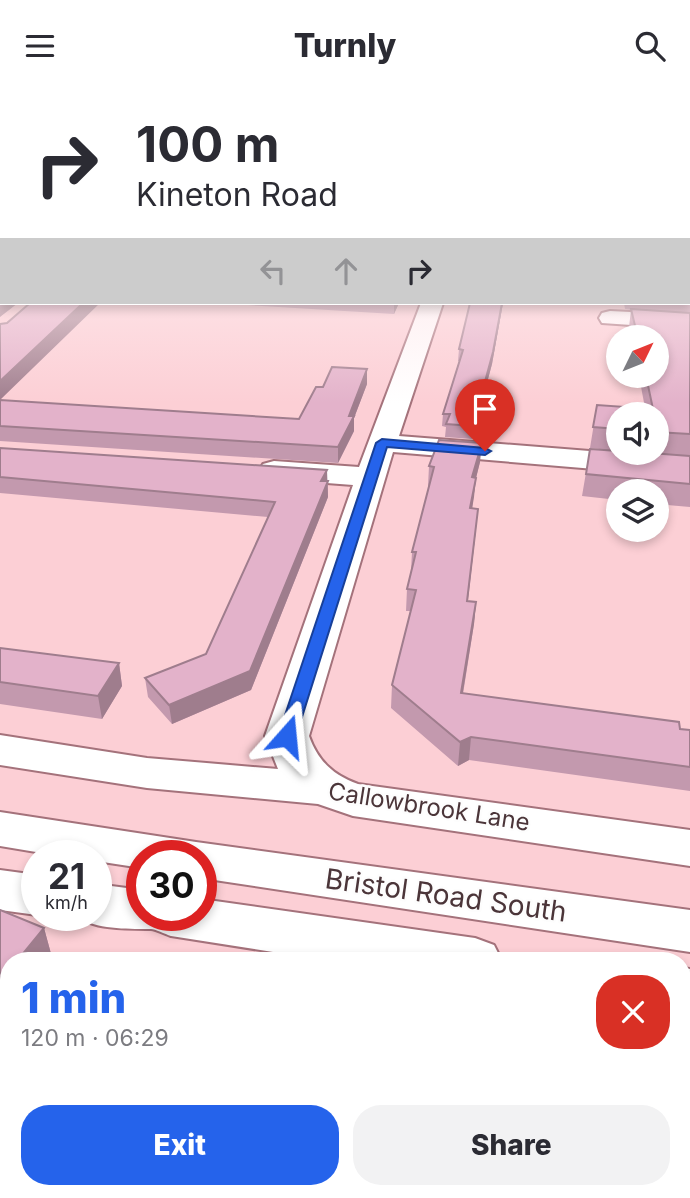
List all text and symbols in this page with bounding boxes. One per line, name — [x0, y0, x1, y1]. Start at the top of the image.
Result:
text: Turnly — [294, 26, 396, 65]
icon: menu — [21, 27, 59, 65]
icon: search — [631, 27, 669, 65]
text: 100 m — [136, 115, 280, 174]
icon: right — [21, 119, 112, 210]
text: Kineton Road — [136, 175, 338, 214]
icon: left — [254, 252, 292, 290]
icon: ahead — [327, 252, 365, 290]
icon: right — [400, 252, 438, 290]
north arrow — [606, 325, 668, 389]
map controls — [606, 325, 669, 542]
pin — [455, 379, 515, 451]
icon: arrive — [466, 390, 504, 428]
button: sound — [606, 402, 669, 465]
button: layers — [606, 479, 669, 542]
position arrow — [250, 699, 324, 773]
street label: Callowbrook Lane — [326, 776, 532, 837]
speed limit sign: 30 — [126, 840, 217, 931]
text: 21 — [48, 855, 85, 897]
street label: Bristol Road South — [323, 861, 569, 929]
text: km/h — [45, 892, 88, 913]
text: 1 min — [21, 972, 126, 1023]
button: close — [596, 975, 670, 1049]
text: 120 m · 06:29 — [21, 1024, 169, 1052]
button: Exit — [21, 1105, 339, 1185]
button: Share — [353, 1105, 670, 1185]

